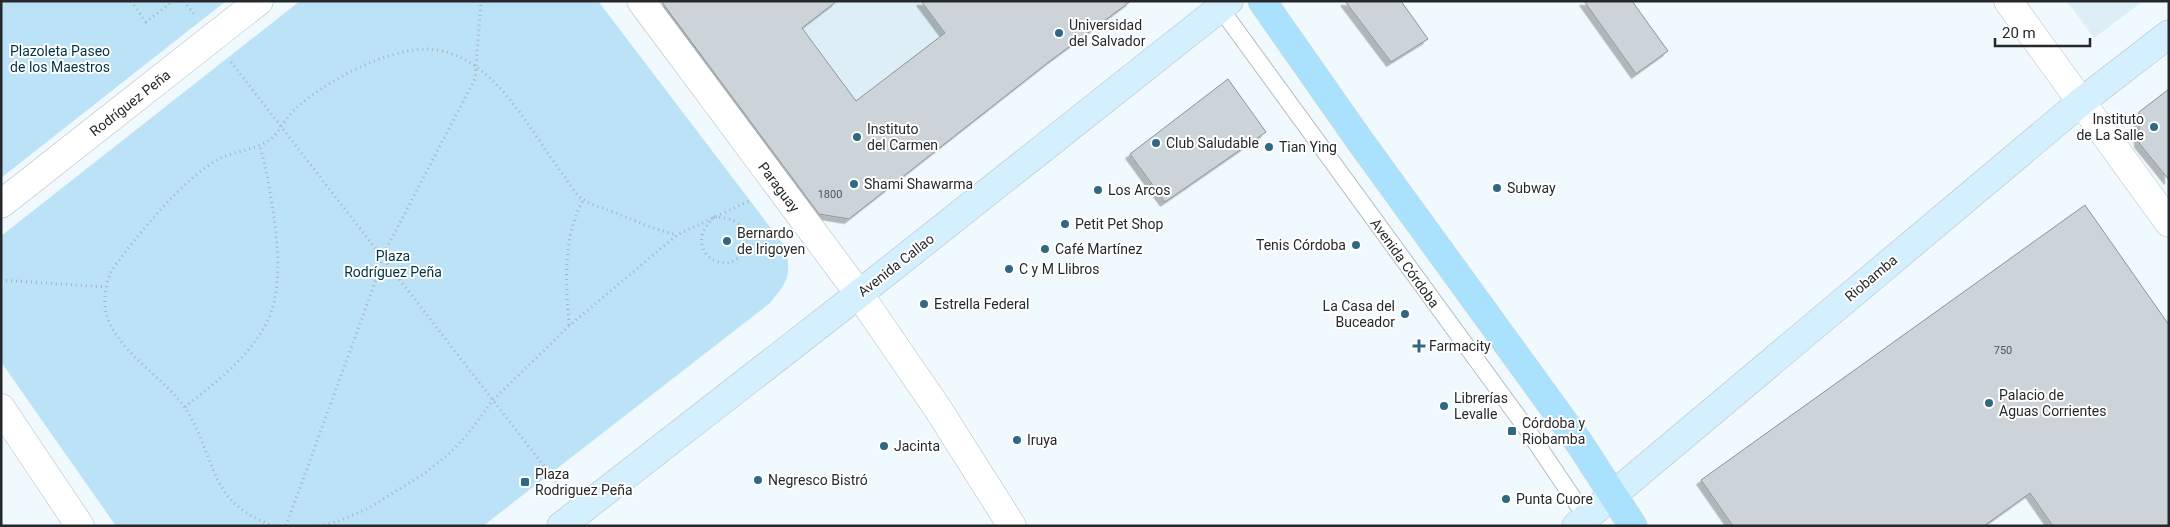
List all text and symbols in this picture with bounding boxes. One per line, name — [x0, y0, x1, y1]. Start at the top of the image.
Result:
scale bar — [1995, 15, 2090, 47]
place label: Universidad del Salvador — [1069, 17, 1146, 49]
text: 20 m — [2002, 24, 2036, 42]
marker: Universidad del Salvador — [1053, 27, 1065, 39]
park label: Plazoleta Paseo de los Maestros — [10, 43, 110, 75]
street label: Rodríguez Peña — [87, 67, 173, 139]
place label: Instituto de La Salle — [2076, 111, 2144, 143]
place label: Instituto del Carmen — [867, 121, 938, 153]
marker: Instituto de La Salle — [2148, 121, 2160, 133]
marker: Instituto del Carmen — [851, 131, 863, 143]
place label: Club Saludable — [1166, 135, 1259, 151]
marker: Club Saludable — [1150, 137, 1162, 149]
place label: Tian Ying — [1279, 139, 1337, 155]
marker: Tian Ying — [1263, 141, 1275, 153]
street label: Paraguay — [755, 159, 803, 215]
place label: Shami Shawarma — [864, 176, 973, 192]
marker: Shami Shawarma — [848, 178, 860, 190]
place label: Subway — [1507, 180, 1556, 196]
place label: Los Arcos — [1108, 182, 1171, 198]
marker: Subway — [1491, 182, 1503, 194]
marker: Los Arcos — [1092, 184, 1104, 196]
house number: 1800 — [818, 188, 842, 201]
street label: Avenida Córdoba — [1367, 215, 1443, 311]
place label: Petit Pet Shop — [1075, 216, 1163, 232]
marker: Petit Pet Shop — [1059, 218, 1071, 230]
place label: Bernardo de Irigoyen — [737, 225, 805, 257]
street label: Avenida Callao — [855, 230, 937, 300]
marker: Bernardo de Irigoyen — [721, 235, 733, 247]
place label: Tenis Córdoba — [1256, 237, 1346, 253]
marker: Tenis Córdoba — [1350, 239, 1362, 251]
place label: Café Martínez — [1055, 241, 1142, 257]
marker: Café Martínez — [1039, 243, 1051, 255]
park label: Plaza Rodríguez Peña — [344, 248, 442, 280]
street label: Riobamba — [1842, 252, 1900, 304]
place label: C y M Llibros — [1019, 261, 1099, 277]
marker: C y M Llibros — [1003, 263, 1015, 275]
place label: Estrella Federal — [934, 296, 1030, 312]
marker: Estrella Federal — [918, 298, 930, 310]
place label: La Casa del Buceador — [1323, 298, 1395, 330]
marker: La Casa del Buceador — [1399, 308, 1411, 320]
place label: Farmacity — [1429, 338, 1491, 354]
marker: Farmacity — [1413, 340, 1425, 352]
house number: 750 — [1994, 344, 2012, 357]
place label: Palacio de Aguas Corrientes — [1999, 387, 2106, 419]
place label: Librerías Levalle — [1454, 390, 1508, 422]
marker: Palacio de Aguas Corrientes — [1983, 397, 1995, 409]
marker: Librerías Levalle — [1438, 400, 1450, 412]
place label: Córdoba y Riobamba — [1522, 415, 1586, 447]
marker: Córdoba y Riobamba — [1506, 425, 1518, 437]
place label: Iruya — [1027, 432, 1057, 448]
marker: Iruya — [1011, 434, 1023, 446]
place label: Jacinta — [894, 438, 940, 454]
marker: Jacinta — [878, 440, 890, 452]
place label: Plaza Rodriguez Peña — [535, 466, 633, 498]
place label: Negresco Bistró — [768, 472, 868, 488]
marker: Negresco Bistró — [752, 474, 764, 486]
marker: Plaza Rodriguez Peña — [519, 476, 531, 488]
place label: Punta Cuore — [1516, 491, 1593, 507]
marker: Punta Cuore — [1500, 493, 1512, 505]

